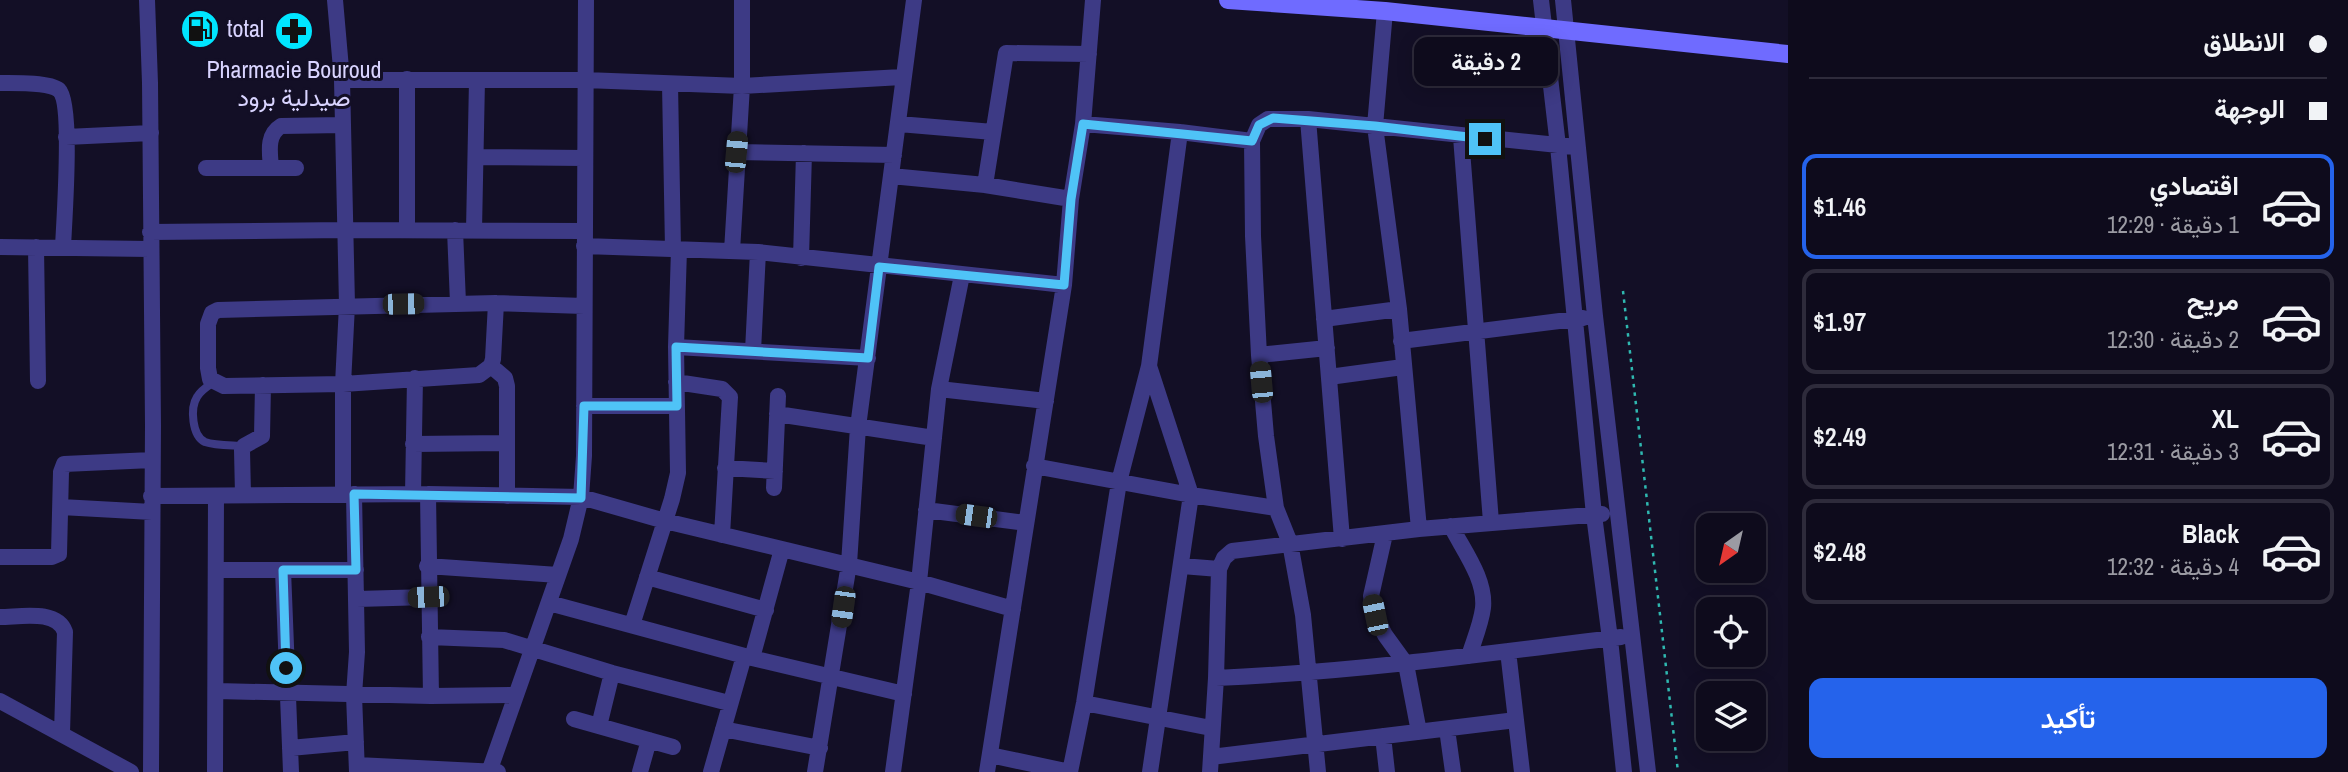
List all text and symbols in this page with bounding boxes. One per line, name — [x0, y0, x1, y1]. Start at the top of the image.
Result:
fuel station icon: total — [179, 8, 221, 50]
pharmacy icon: Pharmacie Bouroud صيدلية برود — [273, 10, 315, 52]
place label: total — [227, 12, 264, 44]
text: الانطلاق — [2203, 24, 2285, 59]
callout: 2 دقيقة — [1413, 38, 1557, 86]
text: 2 دقيقة — [1451, 46, 1521, 77]
place label: Pharmacie Bouroud صيدلية برود — [206, 53, 382, 113]
text: الوجهة — [2214, 91, 2285, 126]
route end — [1469, 123, 1501, 155]
car — [724, 130, 749, 174]
text: اقتصادي — [2150, 168, 2239, 203]
icon: car — [2260, 175, 2323, 238]
text: $1.46 — [1813, 189, 1866, 224]
text: 1 دقيقة · 12:29 — [2107, 209, 2239, 240]
text: مريح — [2187, 283, 2239, 318]
icon: car — [2260, 290, 2323, 353]
car — [382, 293, 425, 315]
text: $1.97 — [1813, 304, 1866, 339]
text: 2 دقيقة · 12:30 — [2107, 324, 2239, 355]
car — [1249, 360, 1274, 404]
text: XL — [2212, 401, 2239, 436]
icon: car — [2260, 405, 2323, 468]
text: $2.49 — [1813, 419, 1866, 454]
text: 3 دقيقة · 12:31 — [2107, 436, 2239, 467]
car — [954, 503, 999, 529]
north arrow — [1696, 513, 1766, 583]
map controls — [1696, 513, 1766, 751]
text: Black — [2182, 516, 2239, 551]
icon: car — [2260, 520, 2323, 583]
text: $2.48 — [1813, 534, 1866, 569]
text: 4 دقيقة · 12:32 — [2107, 551, 2239, 582]
car — [830, 585, 857, 629]
car — [407, 586, 450, 608]
car — [1361, 592, 1390, 638]
button: locate — [1696, 597, 1766, 667]
route start — [270, 652, 302, 684]
button: تأكيد — [1809, 678, 2327, 758]
button: layers — [1696, 681, 1766, 751]

